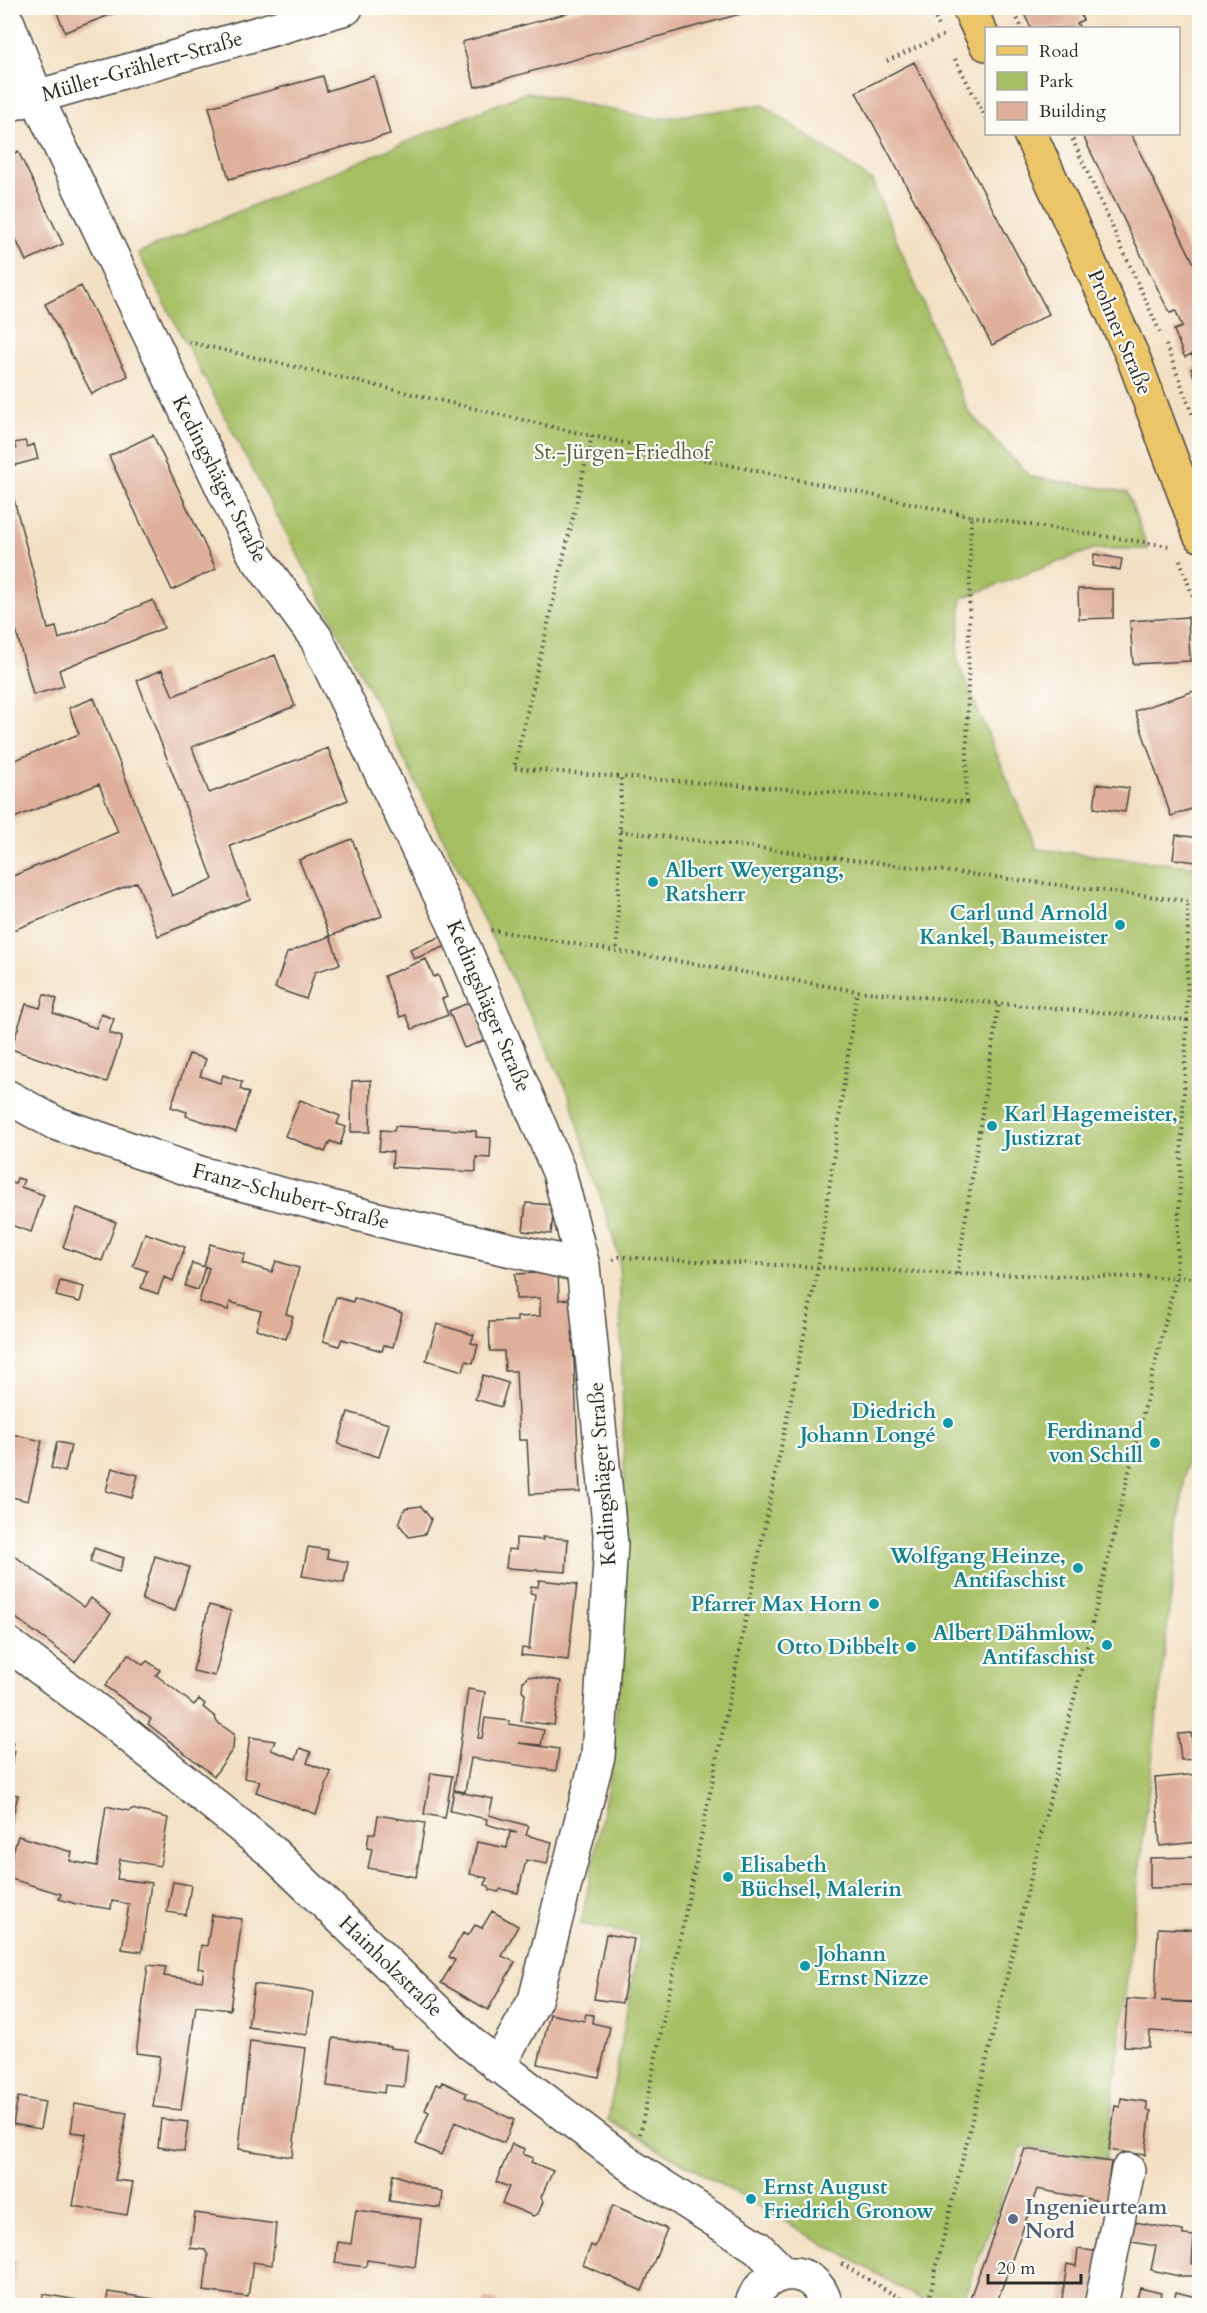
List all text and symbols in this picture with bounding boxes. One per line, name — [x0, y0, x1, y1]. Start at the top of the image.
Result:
street label: Müller-Grählert-Straße — [38, 24, 246, 109]
legend — [985, 27, 1180, 135]
text: Road — [1039, 39, 1079, 64]
text: Park — [1039, 69, 1074, 94]
text: Building — [1039, 99, 1107, 124]
street label: Prohner Straße — [1080, 265, 1159, 399]
street label: Kedingshäger Straße — [165, 391, 274, 568]
park label: St.-Jürgen-Friedhof — [534, 438, 714, 467]
place label: Albert Weyergang, Ratsherr — [665, 856, 844, 909]
marker: Albert Weyergang, Ratsherr — [646, 875, 660, 889]
place label: Carl und Arnold Kankel, Baumeister — [919, 899, 1109, 952]
street label: Kedingshäger Straße — [439, 916, 538, 1097]
marker: Carl und Arnold Kankel, Baumeister — [1113, 918, 1127, 932]
place label: Karl Hagemeister, Justizrat — [1001, 1100, 1178, 1153]
marker: Karl Hagemeister, Justizrat — [985, 1119, 999, 1133]
street label: Franz-Schubert-Straße — [189, 1156, 393, 1237]
street label: Kedingshäger Straße — [582, 1381, 623, 1567]
place label: Diedrich Johann Longé — [797, 1397, 936, 1450]
marker: Diedrich Johann Longé — [941, 1416, 955, 1430]
place label: Ferdinand von Schill — [1046, 1417, 1143, 1470]
marker: Ferdinand von Schill — [1148, 1436, 1162, 1450]
place label: Wolfgang Heinze, Antifaschist — [889, 1542, 1067, 1595]
marker: Wolfgang Heinze, Antifaschist — [1071, 1561, 1085, 1575]
place label: Pfarrer Max Horn — [691, 1590, 862, 1619]
marker: Pfarrer Max Horn — [867, 1597, 881, 1611]
place label: Albert Dähmlow, Antifaschist — [933, 1619, 1096, 1672]
place label: Otto Dibbelt — [776, 1633, 900, 1662]
marker: Albert Dähmlow, Antifaschist — [1100, 1638, 1114, 1652]
marker: Otto Dibbelt — [904, 1640, 918, 1654]
place label: Elisabeth Büchsel, Malerin — [740, 1851, 902, 1904]
marker: Elisabeth Büchsel, Malerin — [721, 1870, 735, 1884]
street label: Hainholzstraße — [332, 1909, 449, 2024]
place label: Johann Ernst Nizze — [814, 1940, 929, 1993]
marker: Johann Ernst Nizze — [798, 1959, 812, 1973]
place label: Ernst August Friedrich Gronow — [763, 2173, 934, 2226]
marker: Ernst August Friedrich Gronow — [744, 2192, 758, 2206]
place label: Ingenieurteam Nord — [1025, 2193, 1168, 2246]
marker: Ingenieurteam Nord — [1006, 2212, 1020, 2226]
scale bar — [988, 2247, 1081, 2285]
text: 20 m — [997, 2256, 1036, 2281]

